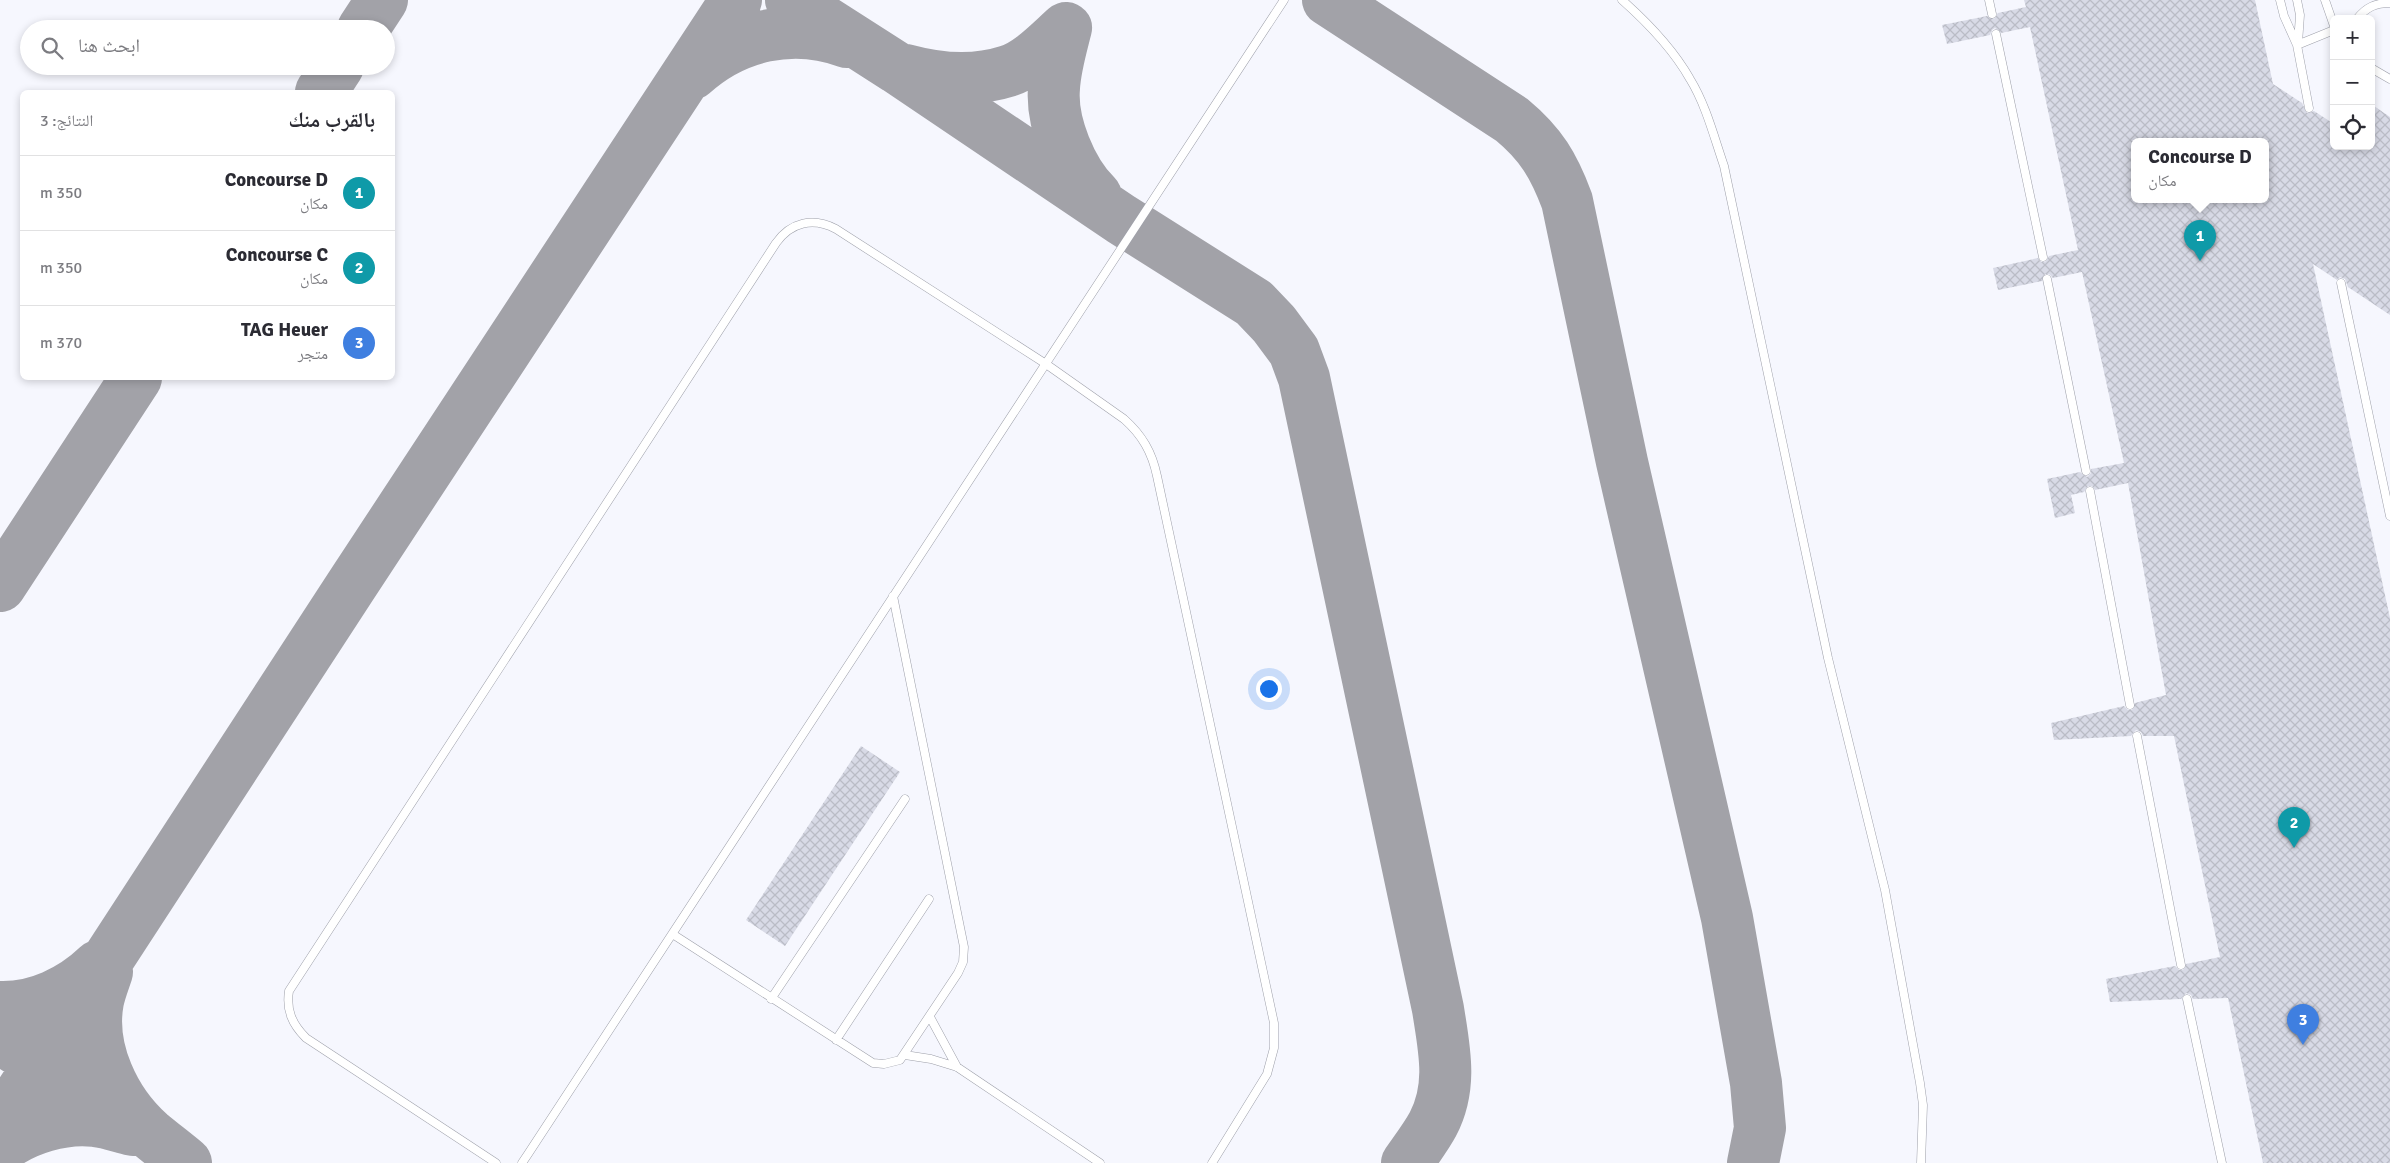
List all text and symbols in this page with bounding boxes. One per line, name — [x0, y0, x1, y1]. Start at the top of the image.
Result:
map controls — [2330, 15, 2375, 150]
button: + — [2330, 15, 2375, 60]
search box — [20, 20, 395, 75]
icon: search — [38, 34, 66, 62]
text: ابحث هنا — [78, 34, 140, 58]
button: − — [2330, 60, 2375, 105]
button: locate — [2330, 105, 2375, 150]
text: بالقرب منك — [288, 107, 375, 133]
text: النتائج: 3 — [40, 111, 93, 131]
popup — [2131, 138, 2269, 203]
text: Concourse D — [2148, 145, 2252, 169]
text: Concourse D — [225, 168, 328, 192]
text: مكان — [2148, 171, 2176, 191]
text: 350 m — [40, 183, 82, 203]
text: 1 — [355, 183, 363, 203]
text: مكان — [300, 194, 328, 214]
pin: 1 — [2184, 220, 2216, 261]
text: Concourse C — [226, 243, 328, 267]
text: 350 m — [40, 258, 82, 278]
text: 2 — [355, 258, 363, 278]
text: مكان — [300, 269, 328, 289]
text: TAG Heuer — [241, 318, 328, 342]
text: 370 m — [40, 333, 82, 353]
text: 3 — [355, 333, 363, 353]
text: متجر — [298, 344, 328, 364]
your location — [1256, 676, 1282, 702]
pin: 2 — [2278, 807, 2310, 848]
pin: 3 — [2287, 1004, 2319, 1045]

